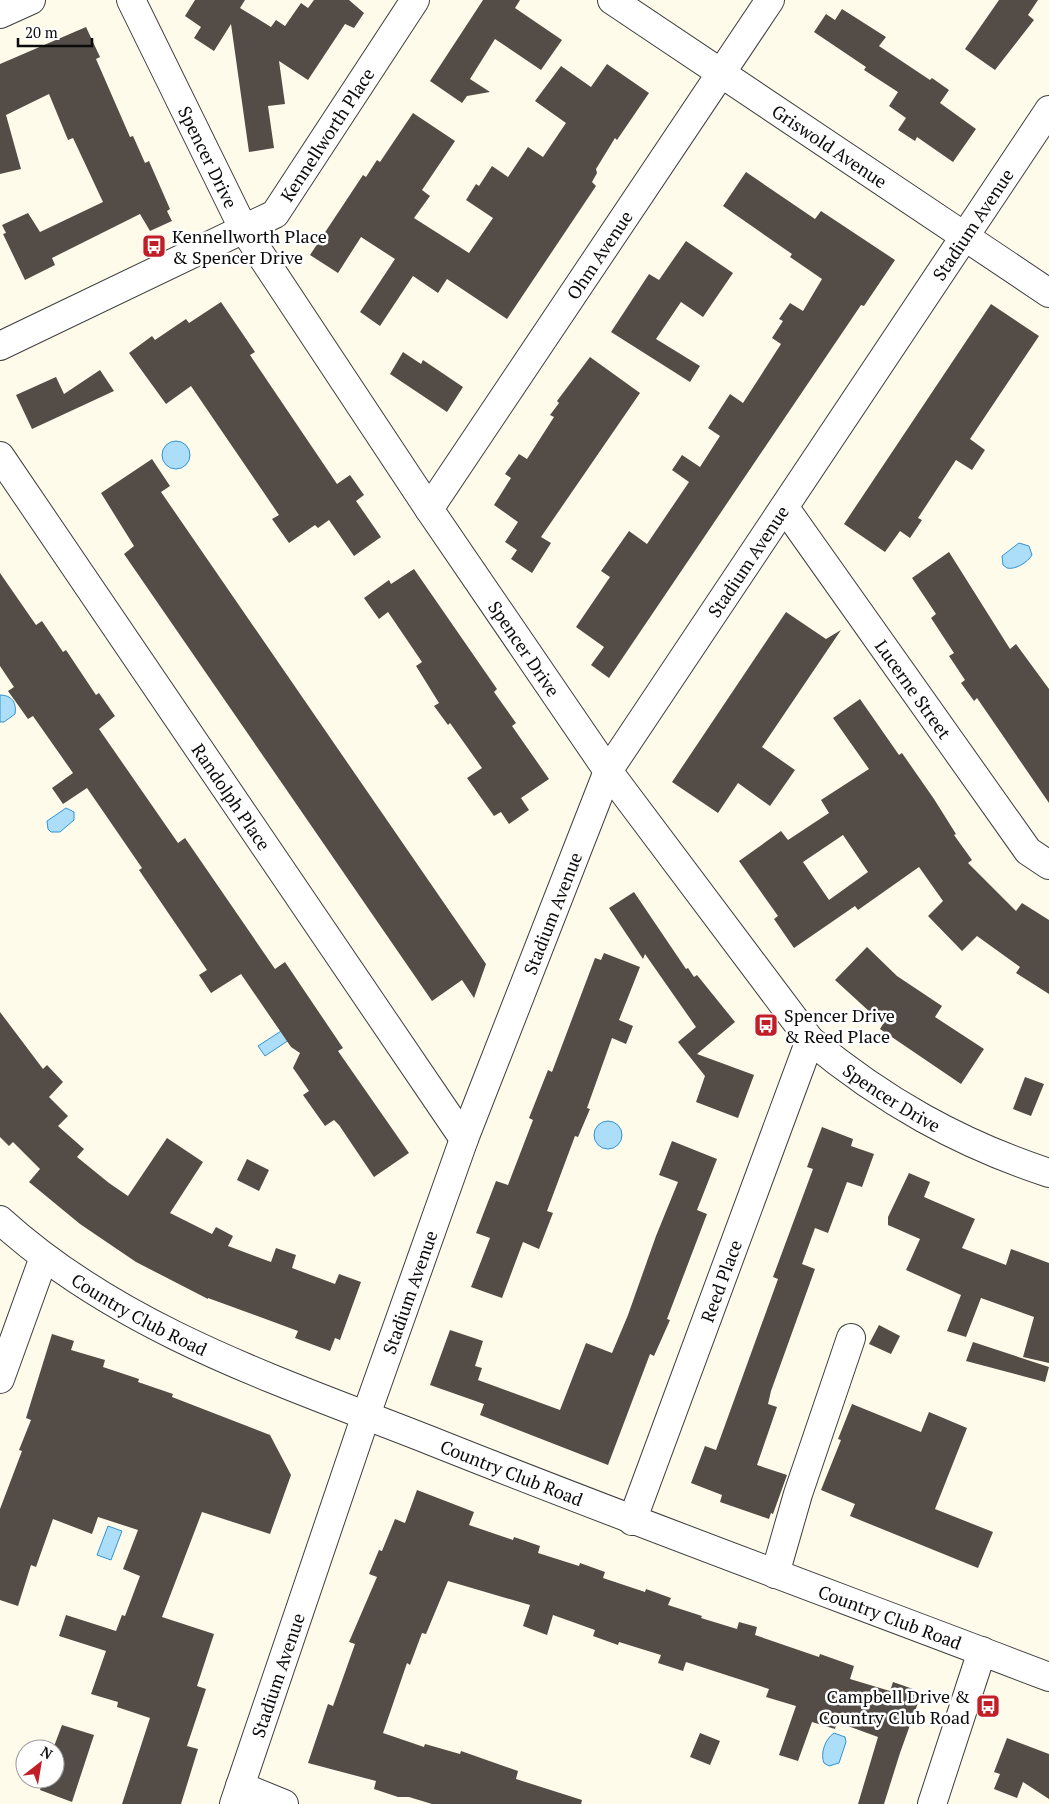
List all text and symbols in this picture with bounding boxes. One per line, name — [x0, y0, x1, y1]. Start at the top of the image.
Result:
scale bar — [18, 15, 91, 47]
text: 20 m — [25, 22, 58, 42]
street label: Kennellworth Place — [275, 63, 379, 206]
street label: Griswold Avenue — [767, 99, 892, 193]
street label: Spencer Drive — [173, 102, 243, 212]
street label: Stadium Avenue — [927, 164, 1019, 285]
street label: Ohm Avenue — [561, 206, 638, 304]
place label: Kennellworth Place & Spencer Drive — [172, 224, 327, 269]
bus stop icon: Kennellworth Place & Spencer Drive — [141, 233, 167, 259]
street label: Stadium Avenue — [702, 501, 794, 622]
street label: Spencer Drive — [483, 596, 566, 701]
street label: Lucerne Street — [870, 635, 957, 744]
street label: Randolph Place — [187, 739, 276, 855]
street label: Stadium Avenue — [517, 849, 587, 978]
place label: Spencer Drive & Reed Place — [784, 1003, 895, 1048]
bus stop icon: Spencer Drive & Reed Place — [753, 1012, 779, 1038]
street label: Spencer Drive — [838, 1058, 945, 1137]
street label: Stadium Avenue — [377, 1227, 443, 1357]
street label: Reed Place — [695, 1236, 747, 1325]
street label: Country Club Road — [67, 1267, 211, 1361]
street label: Country Club Road — [437, 1434, 587, 1511]
street label: Country Club Road — [815, 1579, 965, 1655]
street label: Stadium Avenue — [245, 1610, 310, 1741]
place label: Campbell Drive & Country Club Road — [819, 1684, 970, 1729]
bus stop icon: Campbell Drive & Country Club Road — [975, 1693, 1001, 1719]
north arrow — [15, 1739, 65, 1789]
text: N — [38, 1742, 57, 1764]

